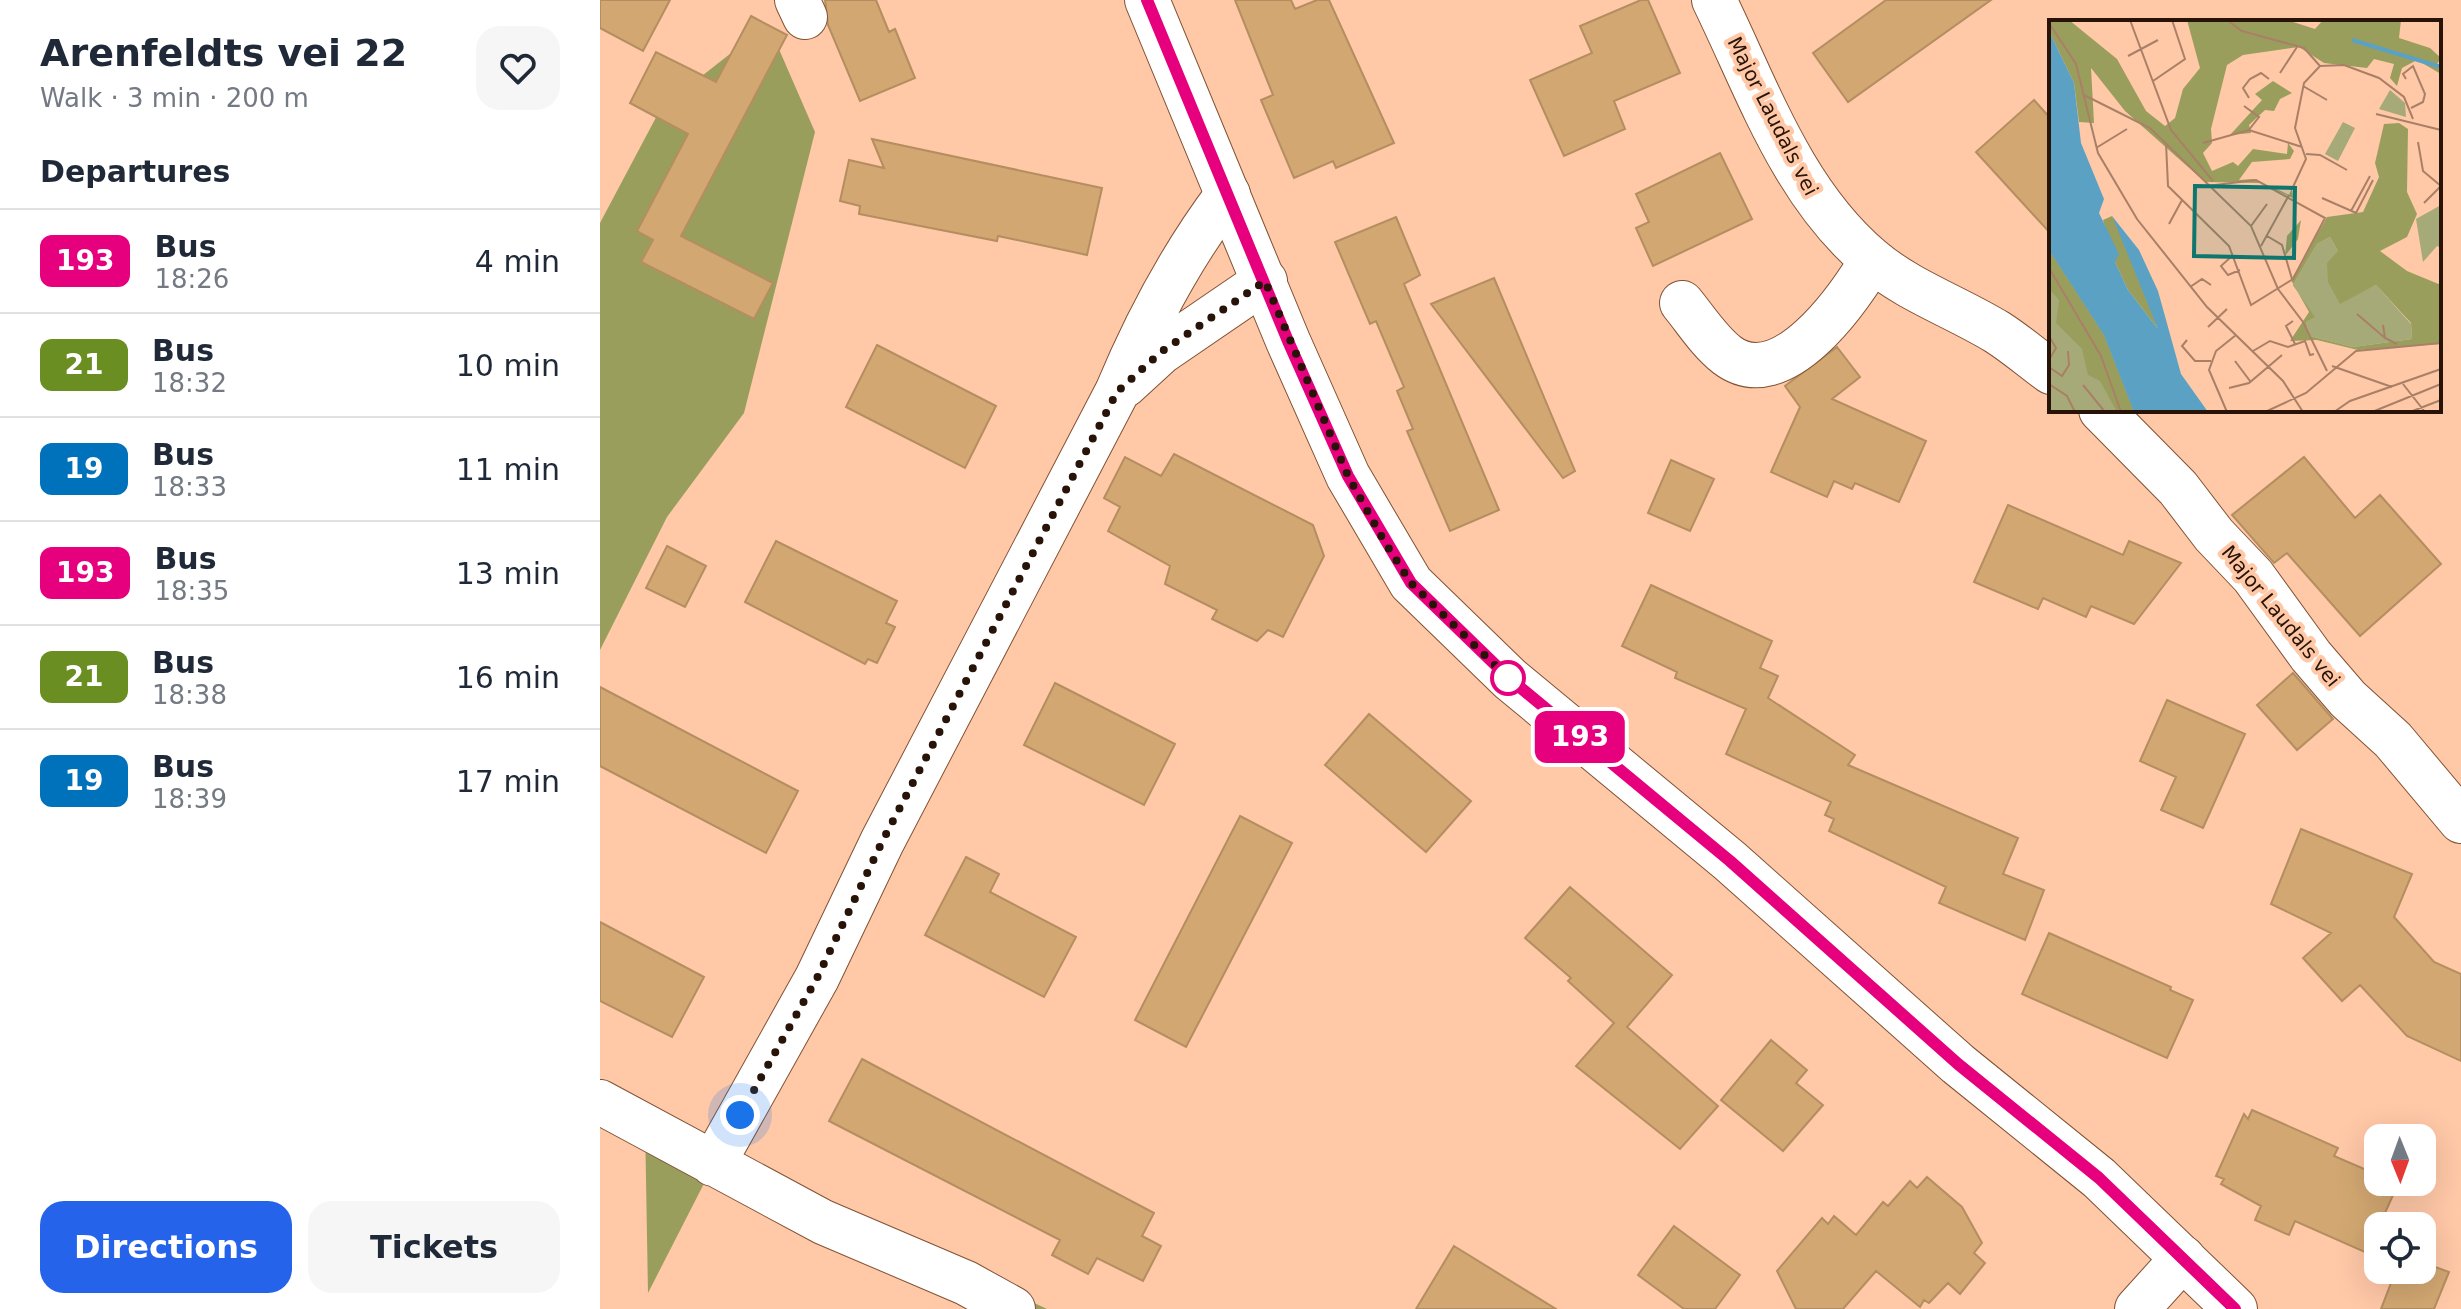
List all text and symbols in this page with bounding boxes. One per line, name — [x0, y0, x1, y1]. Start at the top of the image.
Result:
inset map — [2049, 20, 2441, 412]
button: heart — [476, 26, 560, 110]
text: Arenfeldts vei 22 — [40, 31, 407, 75]
street label: Major Laudals vei — [1723, 33, 1823, 199]
text: Walk · 3 min · 200 m — [40, 83, 309, 113]
text: Departures — [40, 154, 230, 189]
text: Bus — [154, 229, 217, 264]
text: 193 — [56, 244, 114, 277]
text: 4 min — [475, 244, 560, 279]
text: 18:26 — [154, 264, 229, 294]
text: Bus — [152, 333, 214, 368]
text: 21 — [65, 348, 103, 381]
text: 10 min — [456, 348, 560, 383]
text: 18:32 — [152, 368, 227, 398]
text: Bus — [152, 437, 214, 472]
text: 19 — [65, 452, 103, 485]
text: 11 min — [456, 452, 560, 487]
text: 18:33 — [152, 472, 227, 502]
street label: Major Laudals vei — [2217, 540, 2345, 692]
text: Bus — [154, 541, 217, 576]
text: 193 — [56, 556, 114, 589]
text: 13 min — [456, 556, 560, 591]
text: 18:35 — [154, 576, 229, 606]
text: Bus — [152, 645, 214, 680]
text: 21 — [65, 660, 103, 693]
text: 16 min — [456, 660, 560, 695]
unlabelled marker — [1491, 661, 1525, 695]
text: 18:38 — [152, 680, 227, 710]
line badge: 193 — [1534, 711, 1626, 763]
text: 193 — [1551, 720, 1609, 753]
text: Bus — [152, 749, 214, 784]
text: 19 — [65, 764, 103, 797]
text: 17 min — [456, 764, 560, 799]
text: 18:39 — [152, 784, 227, 814]
your location — [720, 1095, 760, 1135]
north arrow — [2364, 1124, 2436, 1196]
map controls — [2364, 1124, 2436, 1284]
button: Directions — [40, 1201, 292, 1293]
button: Tickets — [308, 1201, 560, 1293]
button: locate — [2364, 1212, 2436, 1284]

